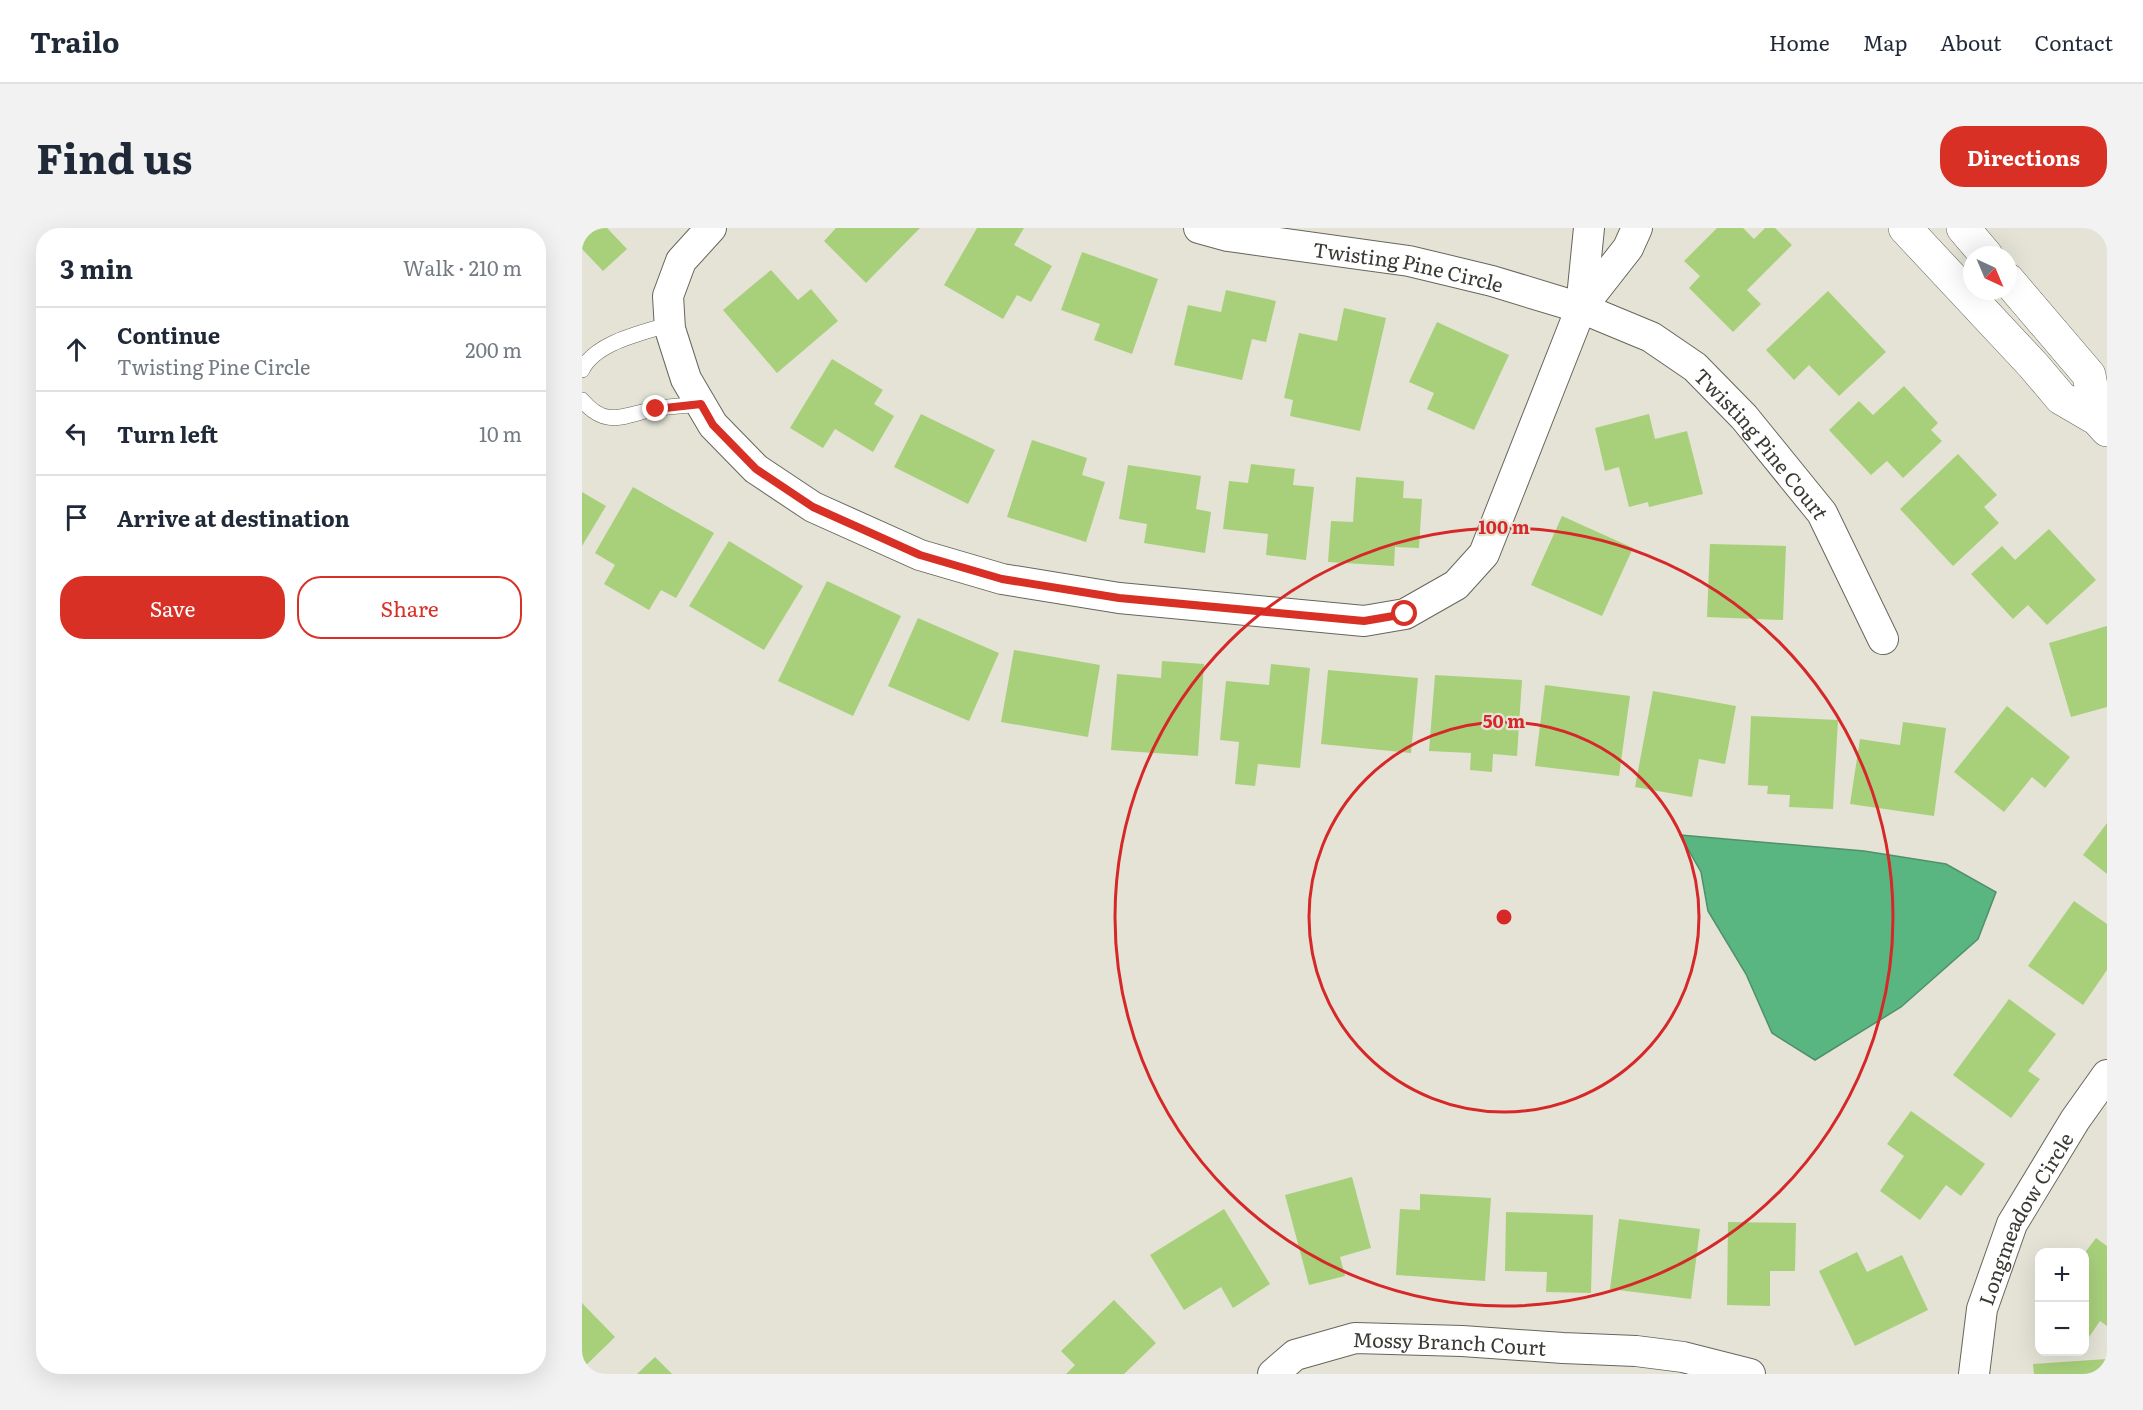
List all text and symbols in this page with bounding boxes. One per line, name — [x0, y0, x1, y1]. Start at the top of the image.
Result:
text: Trailo — [30, 20, 119, 62]
text: Home — [1769, 26, 1830, 57]
text: Map — [1863, 26, 1907, 57]
text: About — [1940, 26, 2002, 57]
text: Contact — [2035, 26, 2113, 57]
text: Find us — [36, 125, 193, 187]
button: Directions — [1940, 126, 2107, 187]
street label: Twisting Pine Circle — [1311, 233, 1507, 299]
north arrow — [1963, 246, 2017, 300]
text: 3 min — [60, 248, 133, 287]
text: Walk · 210 m — [403, 252, 522, 282]
text: Continue — [117, 318, 220, 351]
icon: ahead — [60, 333, 93, 366]
text: 200 m — [465, 334, 522, 364]
text: Twisting Pine Circle — [117, 351, 310, 381]
street label: Twisting Pine Court — [1688, 360, 1837, 524]
route end — [642, 395, 668, 421]
icon: left — [60, 417, 93, 450]
text: Turn left — [117, 417, 218, 450]
text: 10 m — [479, 418, 522, 448]
icon: arrive — [60, 501, 93, 534]
text: Arrive at destination — [117, 501, 350, 534]
text: 100 m — [1478, 513, 1530, 540]
button: Save — [60, 576, 285, 639]
button: Share — [297, 576, 522, 639]
route start — [1391, 600, 1417, 626]
text: 50 m — [1483, 707, 1525, 734]
centre of rings — [1494, 907, 1514, 927]
street label: Longmeadow Circle — [1970, 1126, 2080, 1309]
map controls — [2035, 1248, 2089, 1356]
button: + — [2035, 1248, 2089, 1302]
button: − — [2035, 1302, 2089, 1356]
street label: Mossy Branch Court — [1352, 1323, 1547, 1362]

